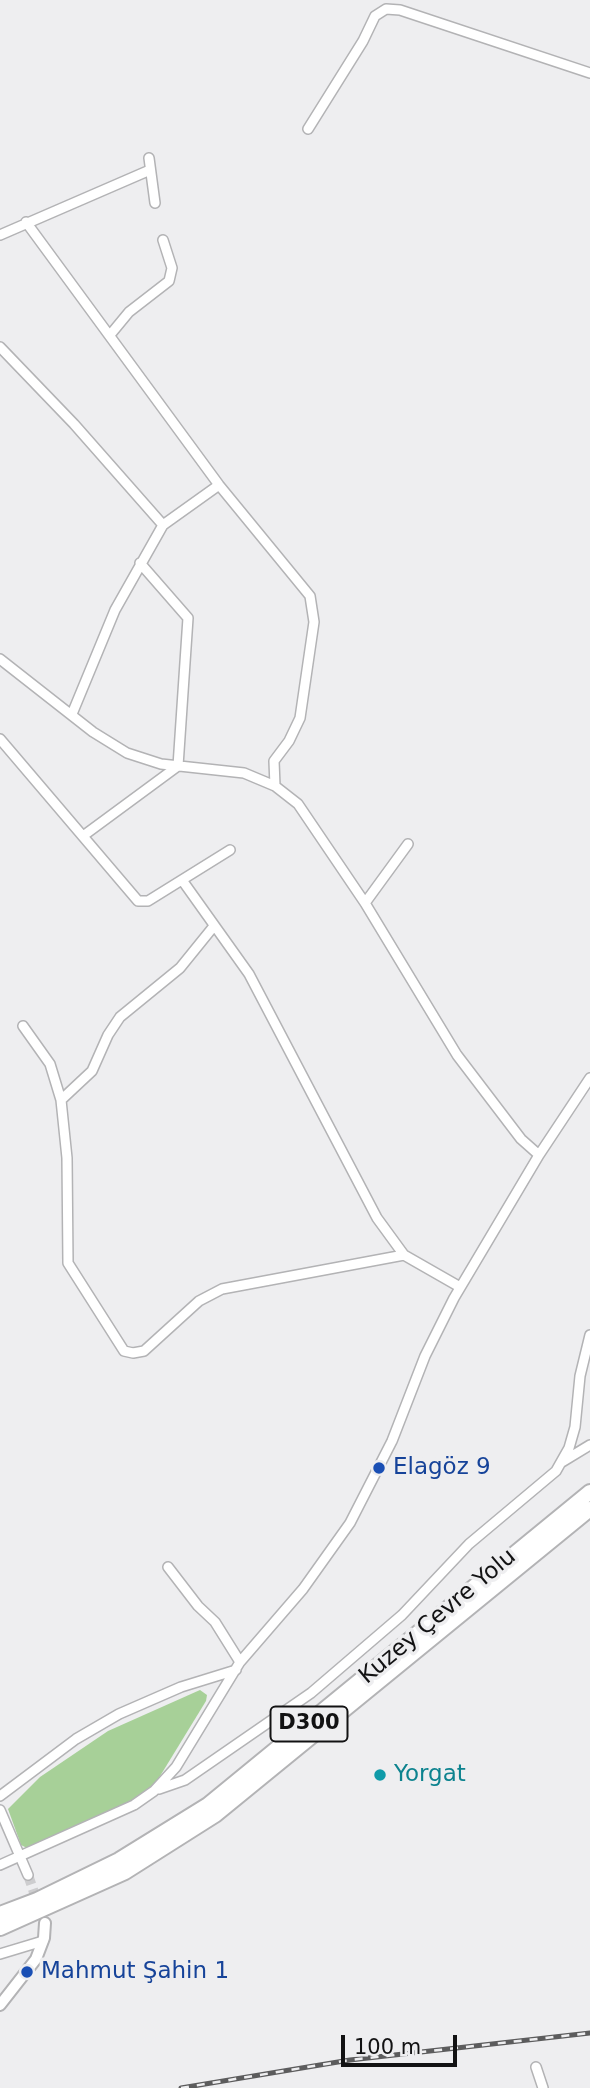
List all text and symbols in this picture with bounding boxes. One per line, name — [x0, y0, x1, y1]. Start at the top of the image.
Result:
place label: Elagöz 9 — [393, 1454, 491, 1482]
marker: Elagöz 9 — [371, 1460, 387, 1476]
street label: Kuzey Çevre Yolu — [354, 1543, 522, 1691]
road number: D300 — [270, 1706, 348, 1742]
place label: Yorgat — [394, 1761, 466, 1789]
marker: Yorgat — [372, 1767, 388, 1783]
place label: Mahmut Şahin 1 — [41, 1958, 229, 1986]
marker: Mahmut Şahin 1 — [19, 1964, 35, 1980]
scale bar — [345, 2022, 461, 2066]
text: 100 m — [354, 2035, 421, 2059]

